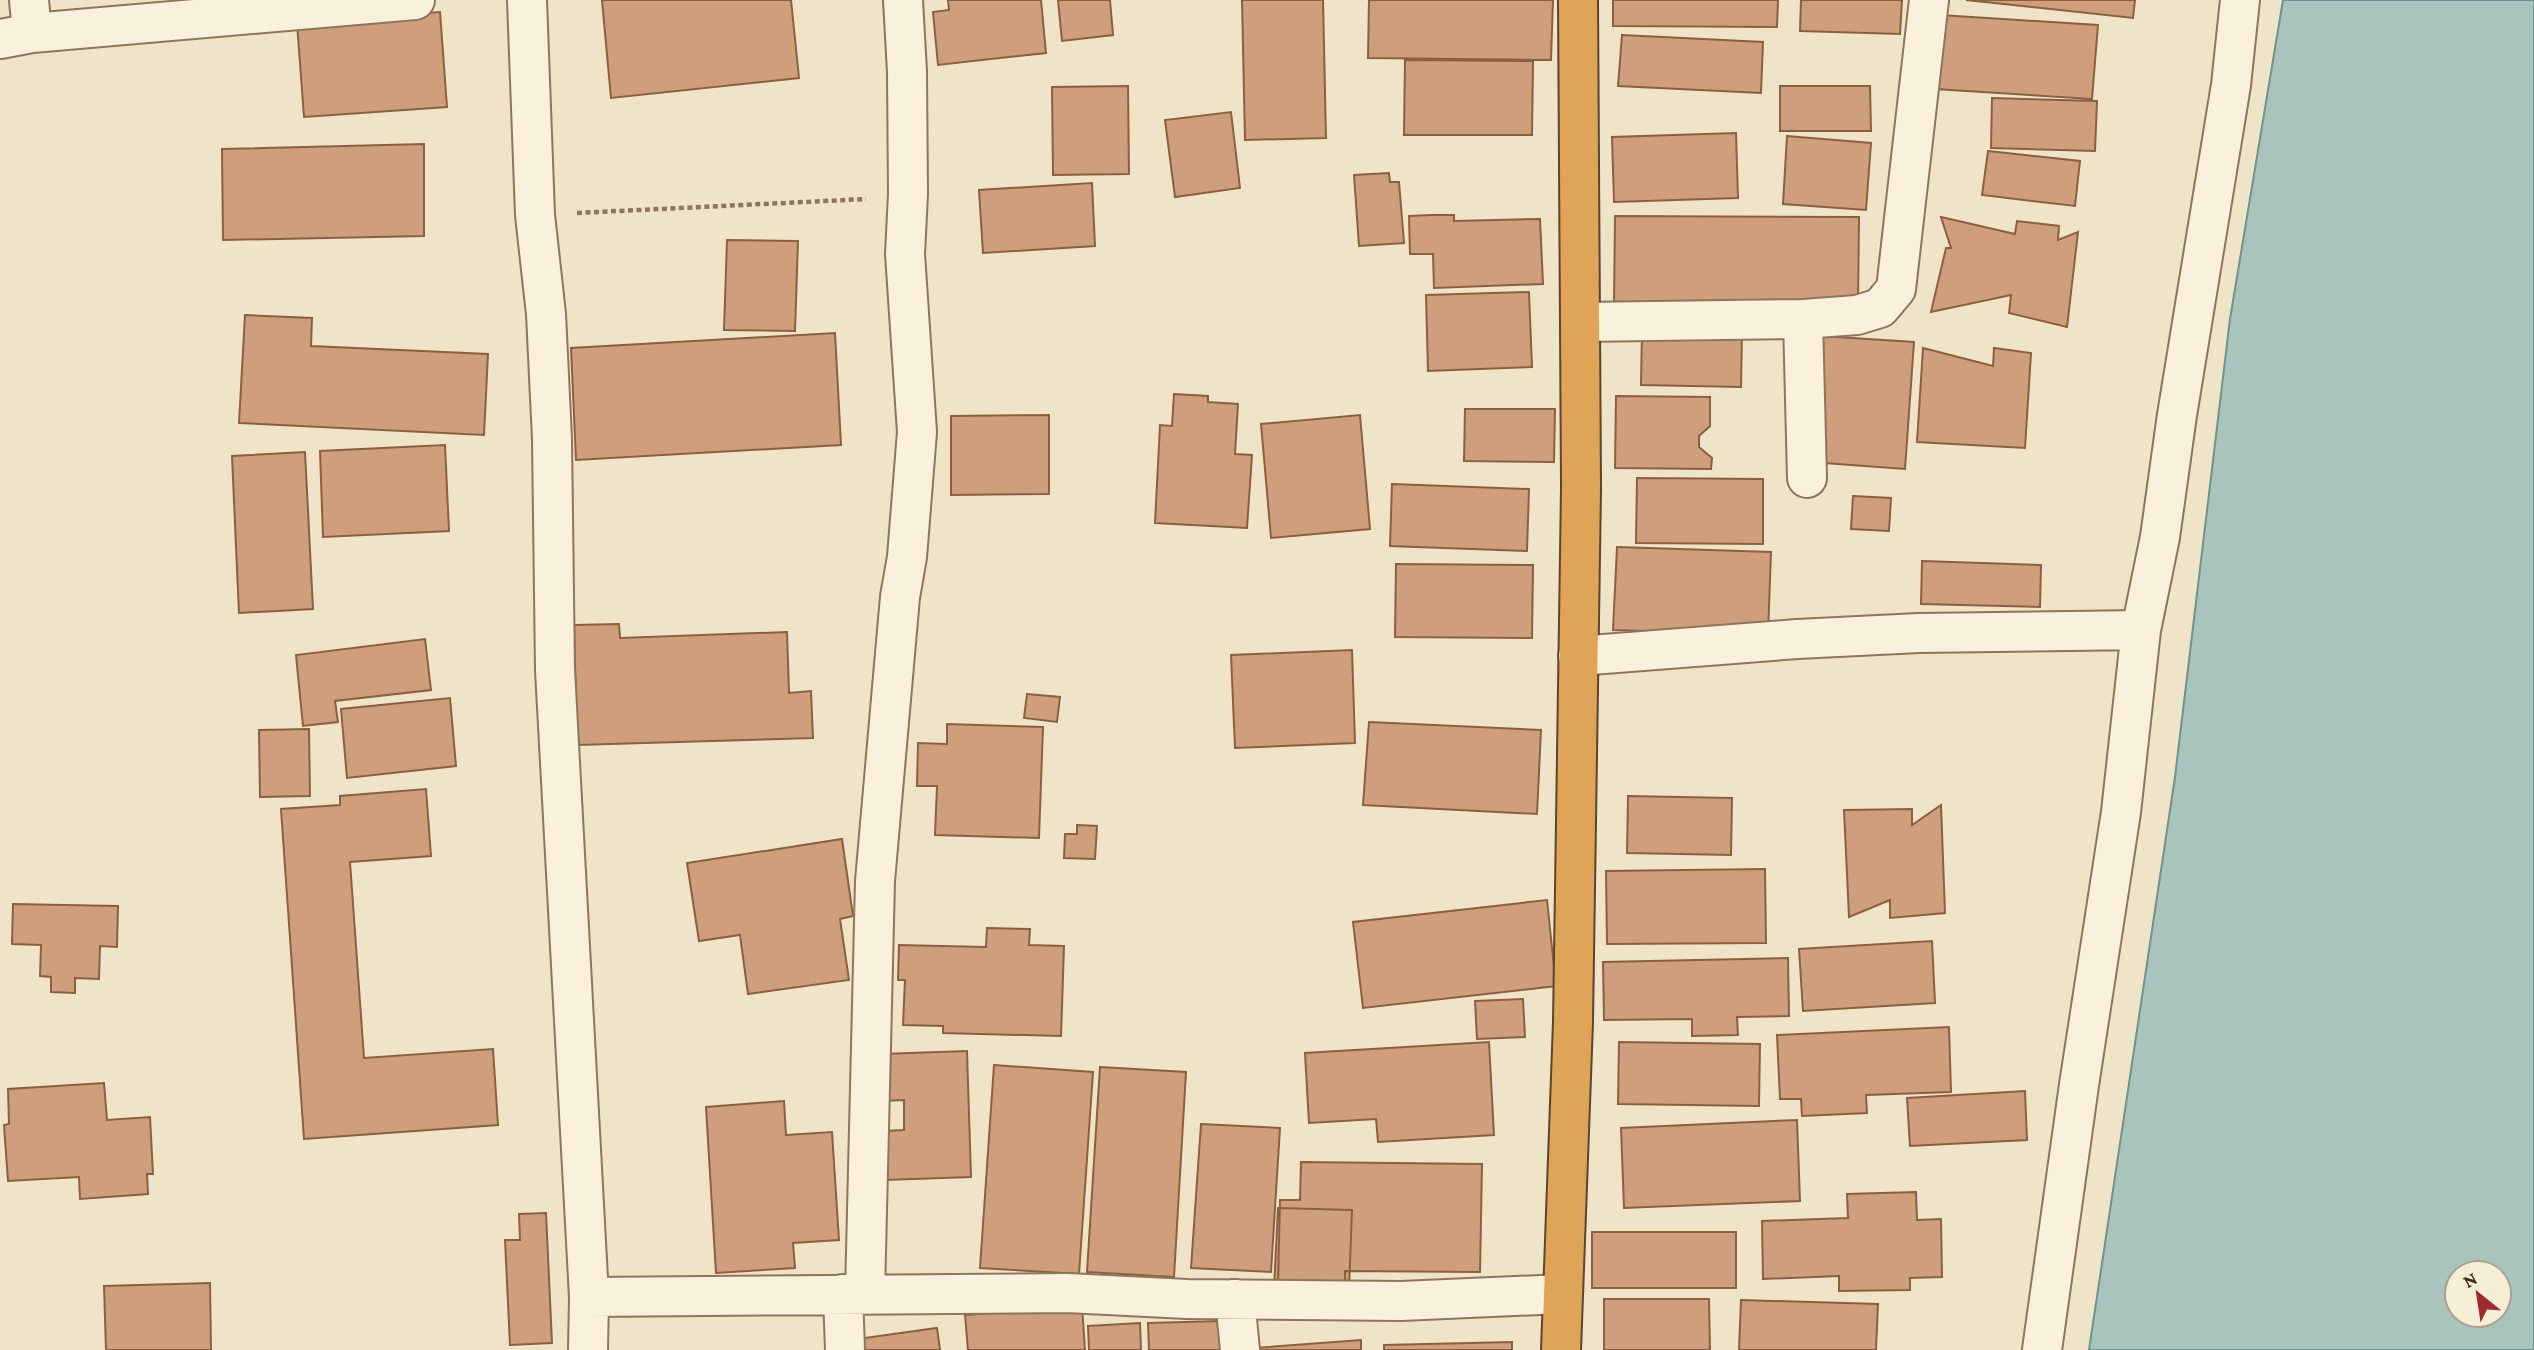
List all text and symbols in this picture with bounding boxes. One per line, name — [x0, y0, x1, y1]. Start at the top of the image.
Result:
north arrow — [2443, 1259, 2513, 1329]
text: N — [2459, 1267, 2481, 1292]

